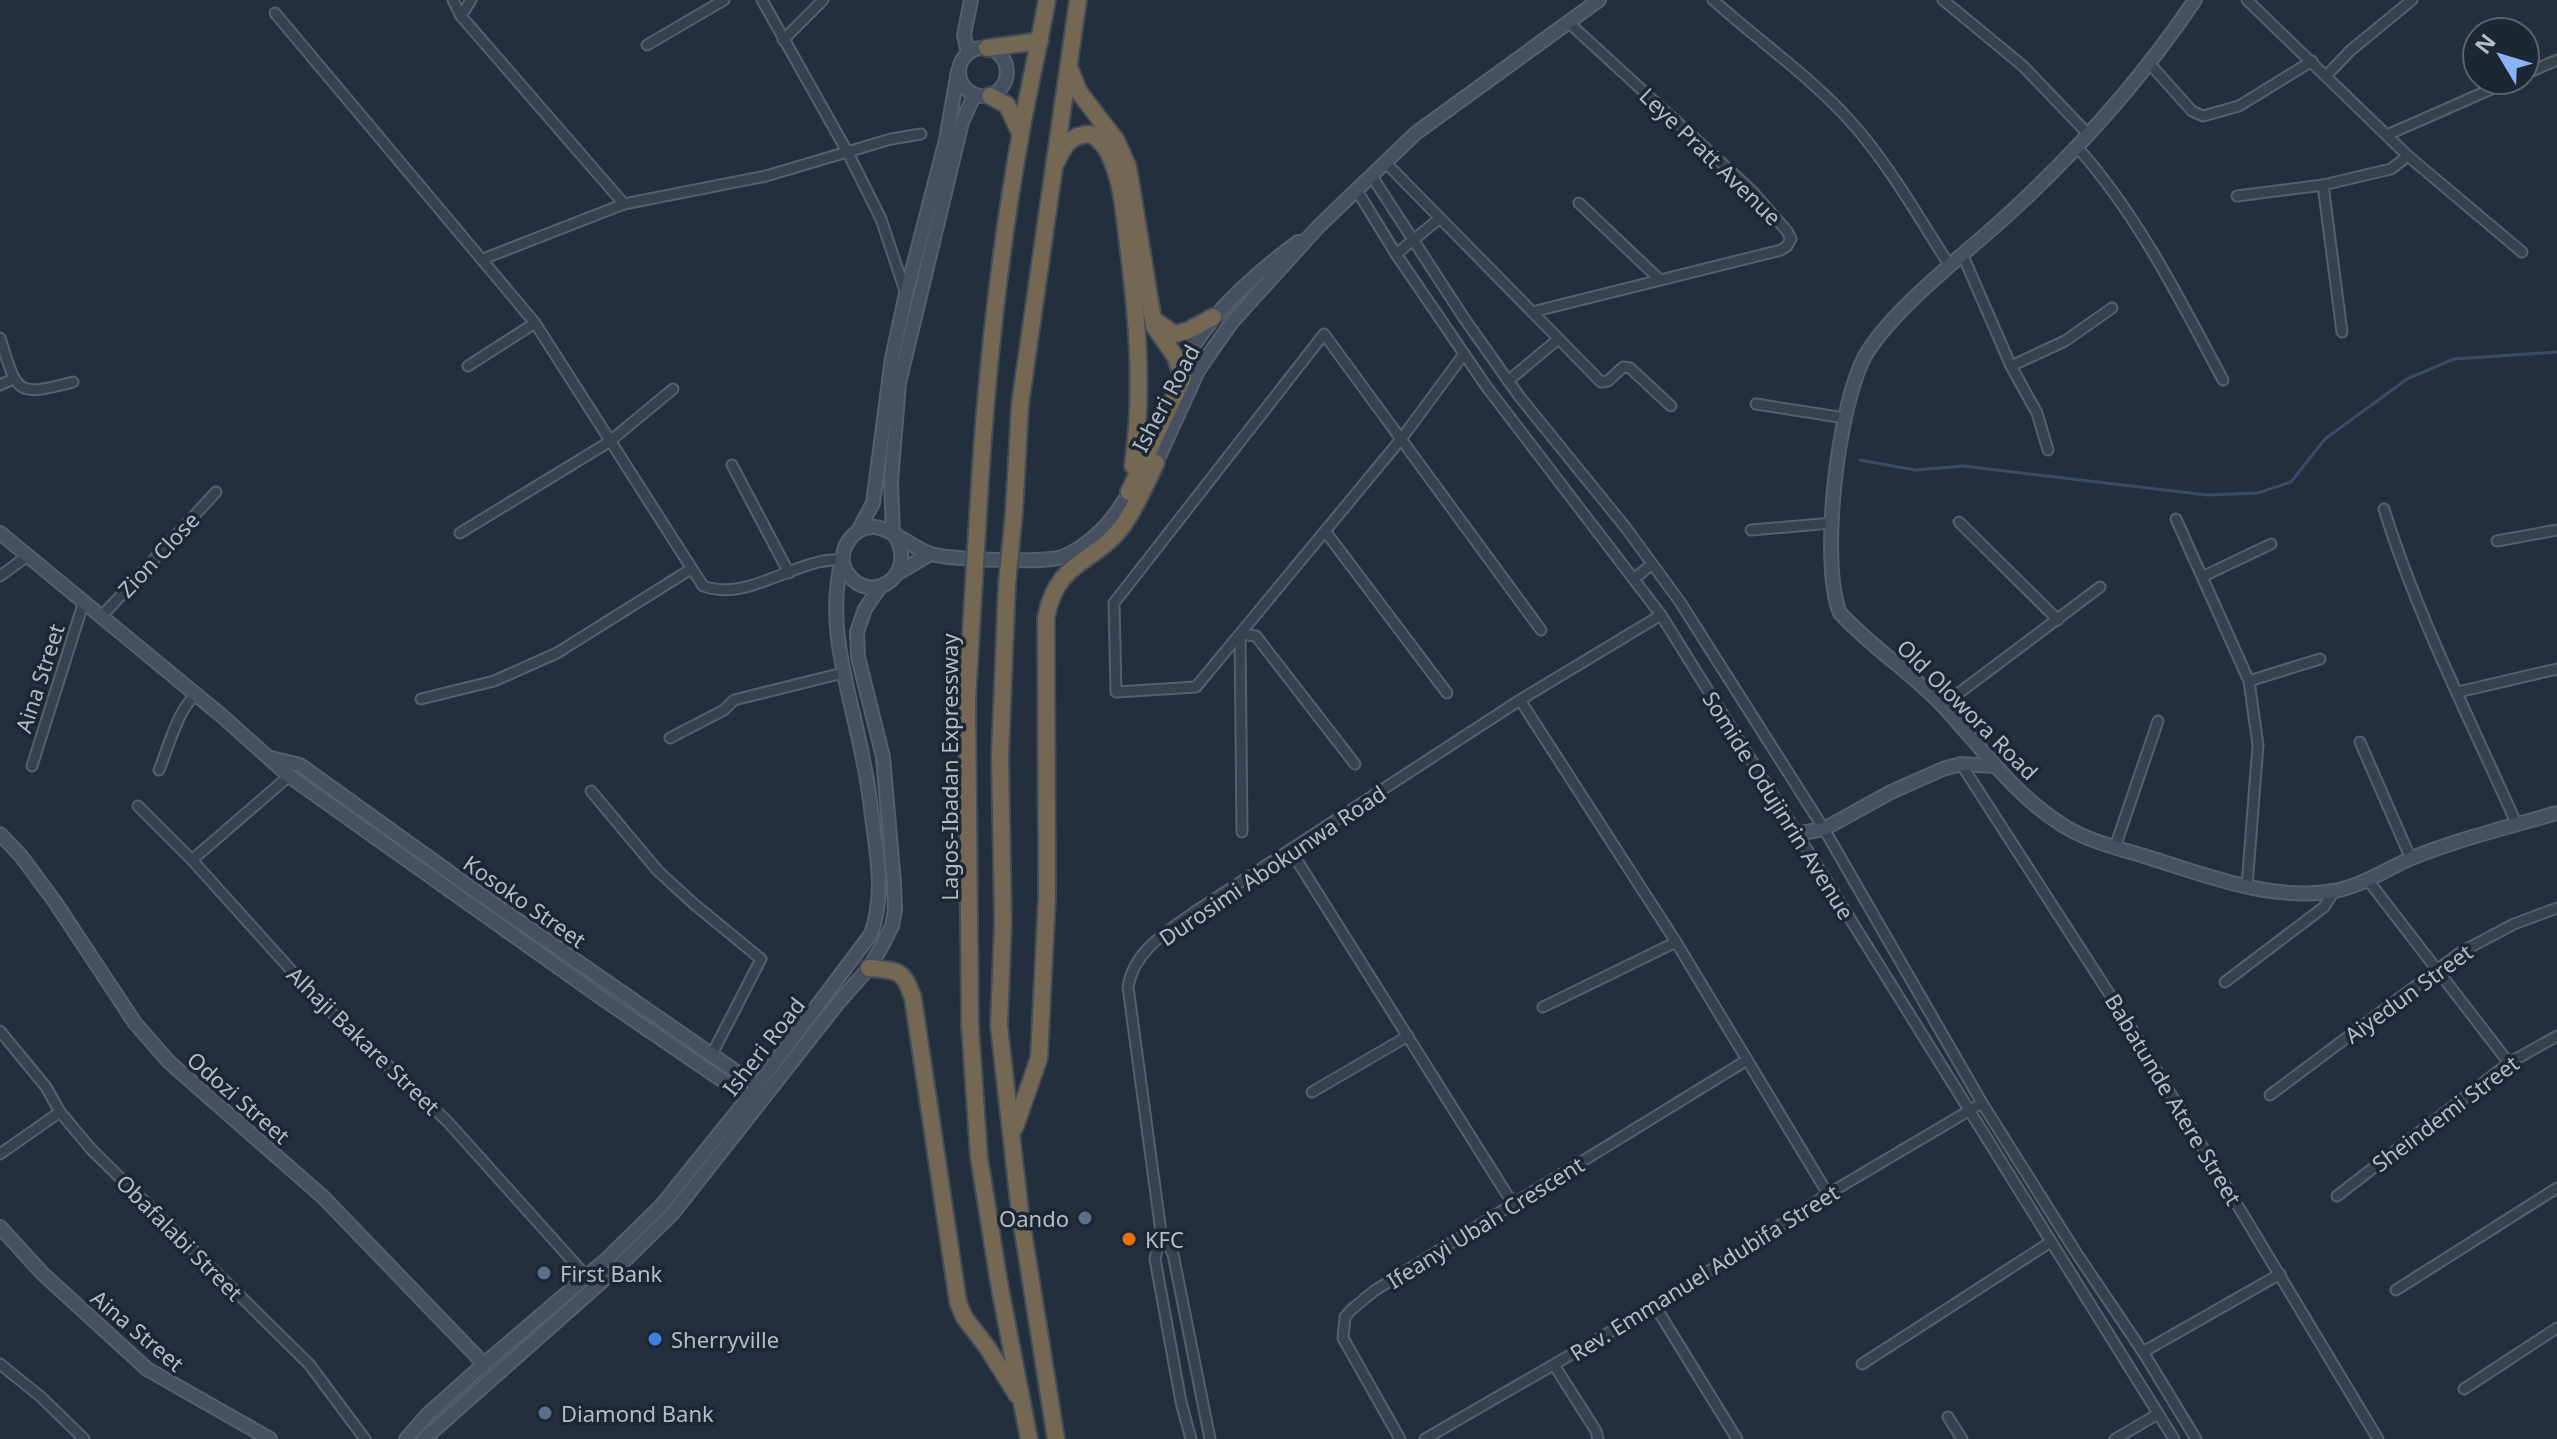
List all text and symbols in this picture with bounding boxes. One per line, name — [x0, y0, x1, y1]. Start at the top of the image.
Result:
north arrow — [2461, 16, 2541, 96]
text: N — [2467, 27, 2502, 59]
street label: Leye Pratt Avenue — [1634, 81, 1788, 231]
street label: Isheri Road — [1124, 339, 1206, 457]
street label: Zion Close — [111, 505, 205, 603]
street label: Aina Street — [7, 620, 71, 736]
street label: Old Olowora Road — [1891, 632, 2045, 786]
street label: Lagos-Ibadan Expressway — [934, 633, 964, 901]
street label: Somide Odujinrin Avenue — [1696, 685, 1862, 925]
street label: Durosimi Abokunwa Road — [1153, 778, 1391, 952]
street label: Kosoko Street — [458, 848, 592, 954]
street label: Aiyedun Street — [2338, 936, 2478, 1050]
street label: Alhaji Bakare Street — [281, 959, 447, 1121]
street label: Babatunde Atere Street — [2099, 988, 2249, 1210]
street label: Isheri Road — [715, 991, 811, 1101]
street label: Odozi Street — [181, 1044, 297, 1150]
street label: Sheindemi Street — [2365, 1048, 2525, 1178]
street label: Ifeanyi Ubah Crescent — [1381, 1149, 1589, 1295]
street label: Obafalabi Street — [110, 1167, 250, 1307]
street label: Rev. Emmanuel Adubifa Street — [1564, 1177, 1844, 1367]
place label: Oando — [999, 1203, 1069, 1233]
marker: Oando — [1076, 1209, 1094, 1227]
place label: KFC — [1145, 1224, 1184, 1254]
marker: KFC — [1120, 1230, 1138, 1248]
place label: First Bank — [560, 1258, 663, 1288]
marker: First Bank — [535, 1264, 553, 1282]
street label: Aina Street — [85, 1282, 191, 1378]
place label: Sherryville — [671, 1324, 779, 1354]
marker: Sherryville — [646, 1330, 664, 1348]
place label: Diamond Bank — [561, 1398, 714, 1428]
marker: Diamond Bank — [536, 1404, 554, 1422]

